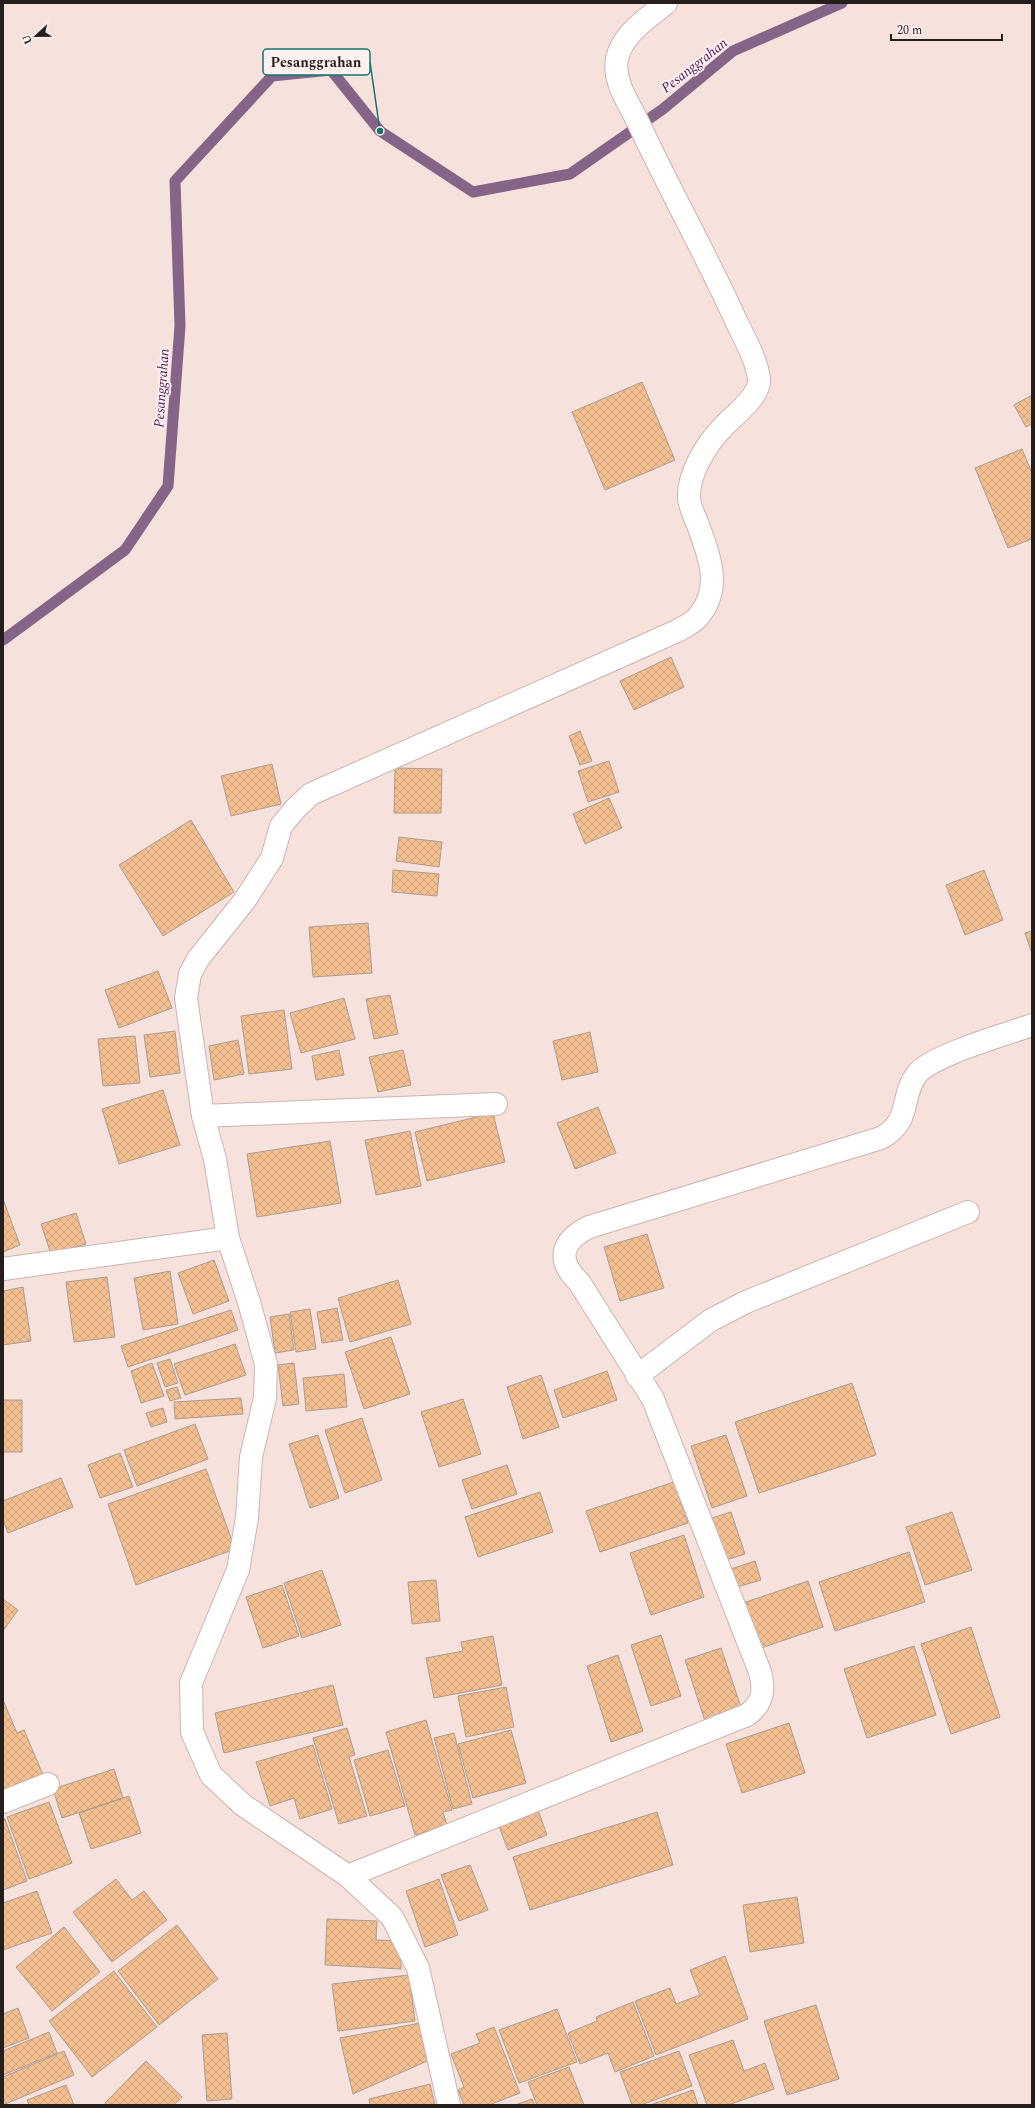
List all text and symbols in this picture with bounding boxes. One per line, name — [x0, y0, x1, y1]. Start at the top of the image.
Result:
north arrow — [16, 16, 56, 56]
scale bar — [891, 16, 1002, 42]
text: 20 m — [897, 21, 922, 40]
text: U — [18, 32, 37, 47]
water label: Pesanggrahan — [657, 32, 732, 98]
callout: Pesanggrahan — [263, 49, 370, 75]
text: Pesanggrahan — [271, 52, 362, 73]
water label: Pesanggrahan — [148, 347, 175, 428]

